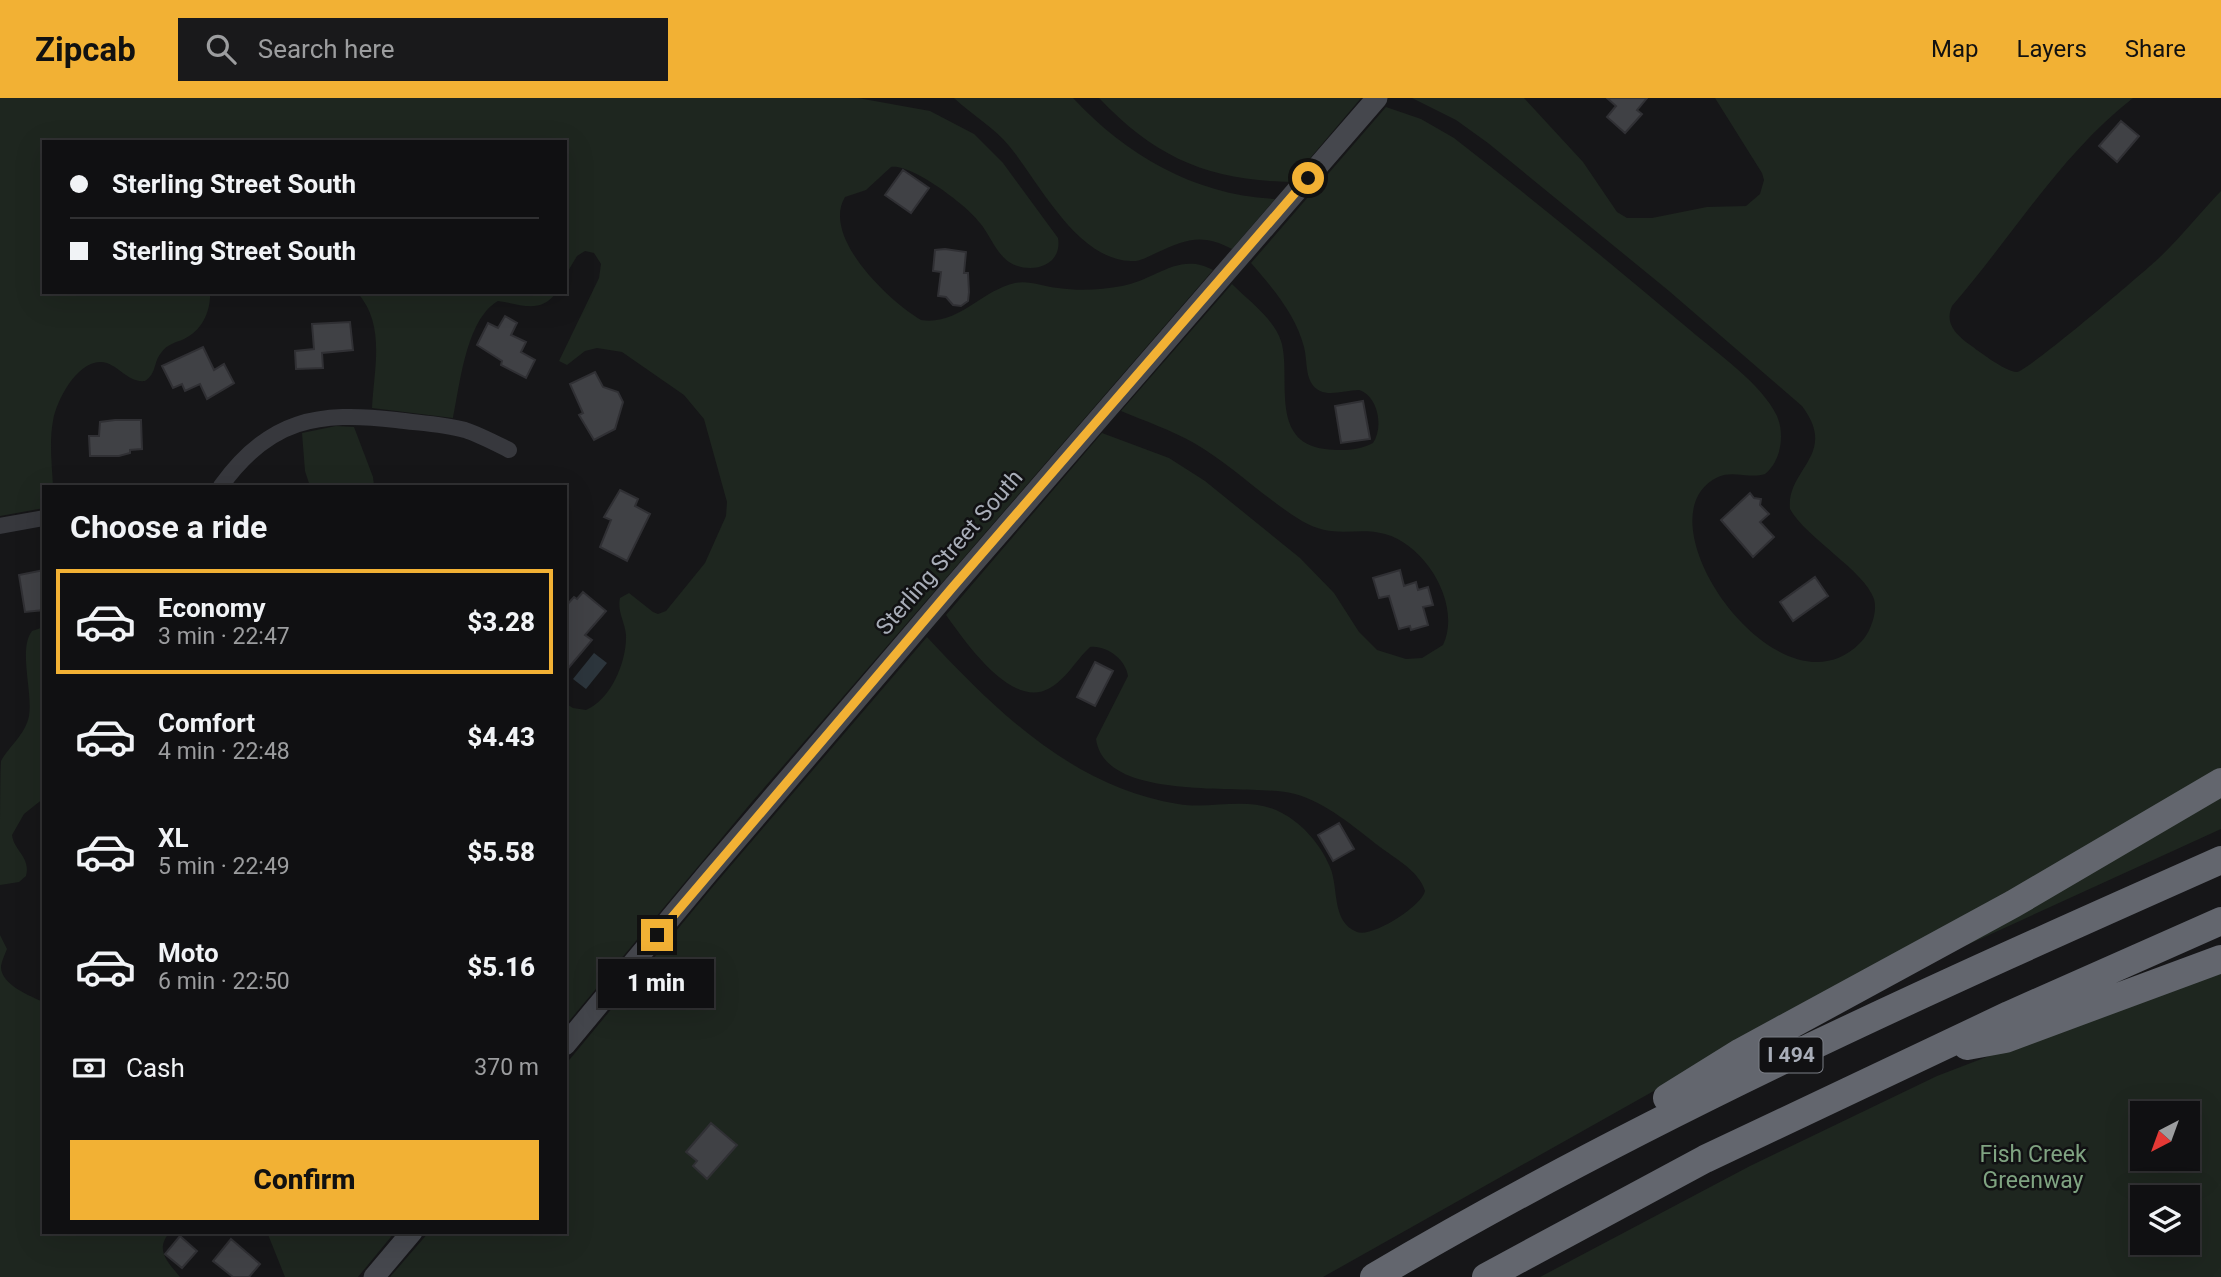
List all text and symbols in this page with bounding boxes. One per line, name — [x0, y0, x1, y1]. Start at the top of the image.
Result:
search box — [178, 18, 668, 81]
text: Zipcab — [35, 30, 136, 69]
icon: search — [202, 30, 240, 68]
text: Search here — [258, 34, 395, 64]
text: Map — [1931, 35, 1979, 63]
text: Layers — [2017, 35, 2087, 63]
text: Share — [2125, 35, 2186, 63]
route start — [1292, 162, 1324, 194]
text: Sterling Street South — [112, 169, 356, 199]
text: Sterling Street South — [112, 236, 356, 266]
street label: Sterling Street South — [870, 464, 1028, 640]
text: Choose a ride — [70, 508, 267, 546]
icon: car — [74, 590, 137, 653]
text: Economy — [158, 593, 265, 623]
text: $3.28 — [467, 607, 535, 637]
text: 3 min · 22:47 — [158, 623, 290, 650]
icon: car — [74, 705, 137, 768]
text: Comfort — [158, 708, 255, 738]
text: $4.43 — [467, 722, 535, 752]
text: 4 min · 22:48 — [158, 738, 290, 765]
icon: car — [74, 820, 137, 883]
text: XL — [158, 823, 189, 853]
text: $5.58 — [467, 837, 535, 867]
text: 5 min · 22:49 — [158, 853, 290, 880]
route end — [641, 919, 673, 951]
icon: car — [74, 935, 137, 998]
text: Moto — [158, 938, 219, 968]
text: $5.16 — [467, 952, 535, 982]
callout: 1 min — [599, 960, 715, 1008]
text: 6 min · 22:50 — [158, 968, 290, 995]
text: 1 min — [627, 970, 685, 997]
road number: I 494 — [1760, 1038, 1823, 1072]
icon: cash — [70, 1049, 108, 1087]
text: Cash — [126, 1053, 185, 1083]
text: 370 m — [474, 1054, 539, 1081]
north arrow — [2130, 1101, 2200, 1171]
map controls — [2130, 1101, 2200, 1255]
button: Confirm — [70, 1140, 539, 1220]
park label: Fish Creek Greenway — [1979, 1141, 2087, 1194]
button: layers — [2130, 1185, 2200, 1255]

